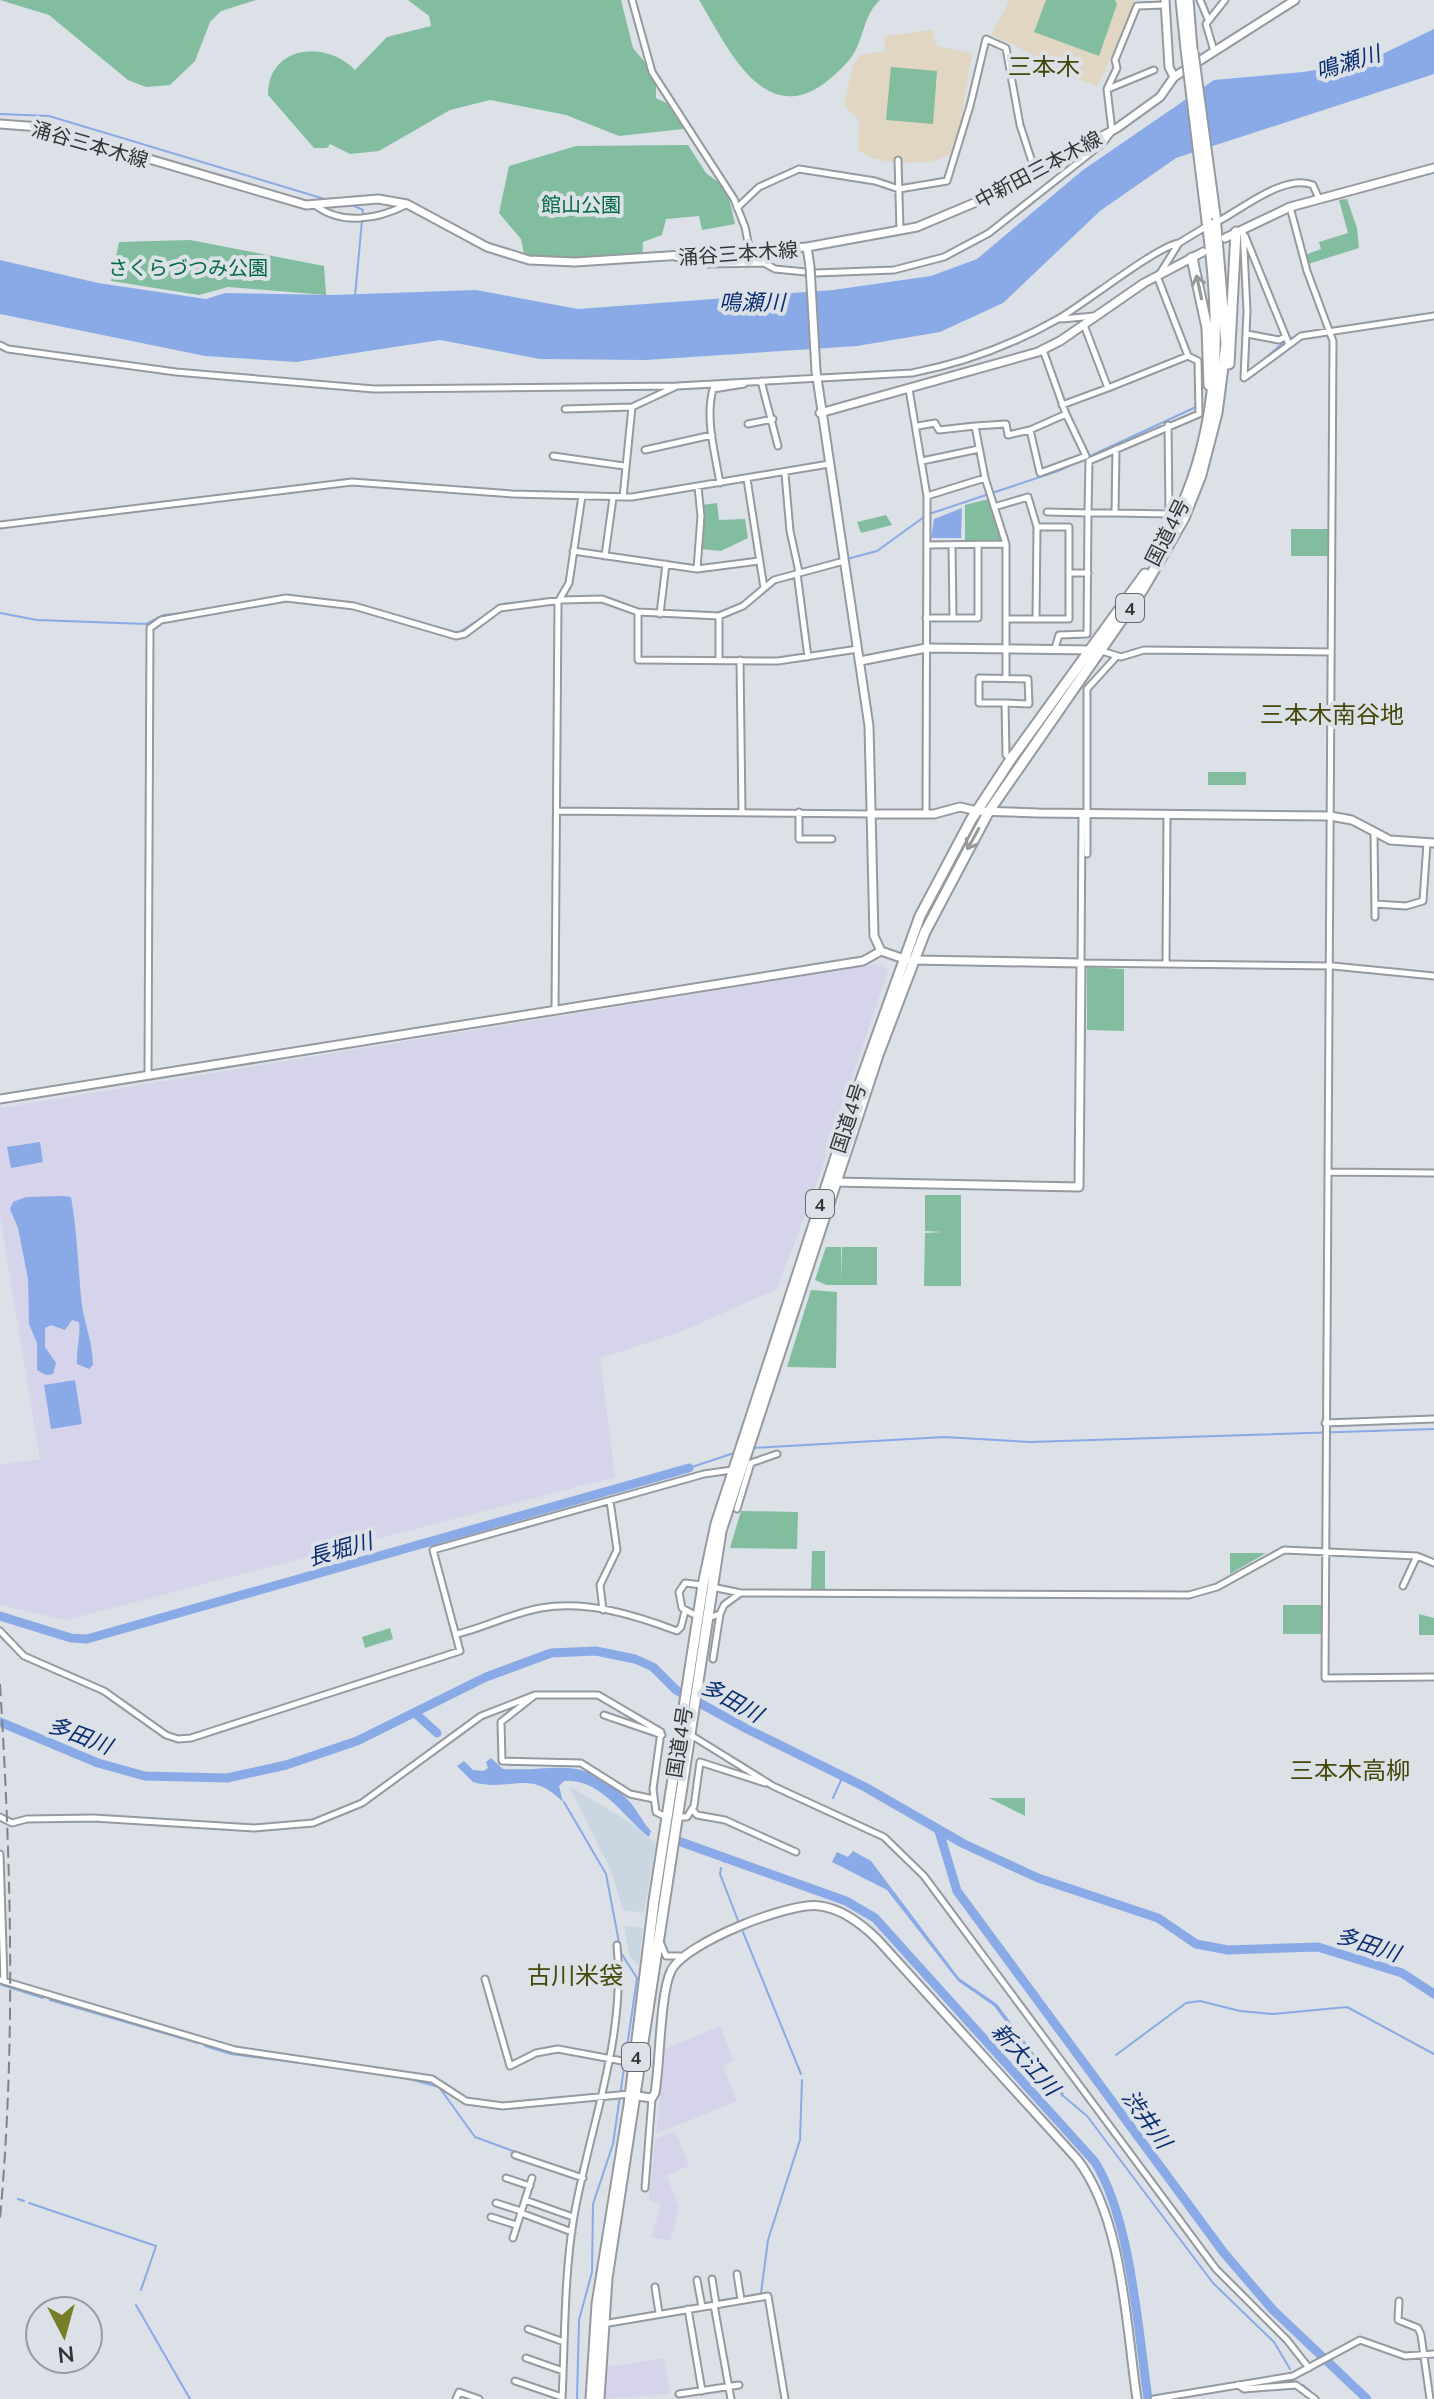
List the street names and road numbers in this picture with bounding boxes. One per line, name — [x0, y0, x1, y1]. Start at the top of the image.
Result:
street label: 涌谷三本木線 — [29, 115, 151, 173]
street label: 中新田三本木線 — [970, 125, 1106, 213]
street label: 涌谷三本木線 — [677, 236, 799, 270]
street label: 国道4号 — [1140, 494, 1194, 570]
road number: 4 — [1116, 594, 1144, 622]
street label: 国道4号 — [825, 1080, 871, 1156]
road number: 4 — [806, 1190, 834, 1218]
street label: 国道4号 — [661, 1704, 697, 1780]
road number: 4 — [622, 2043, 650, 2071]

